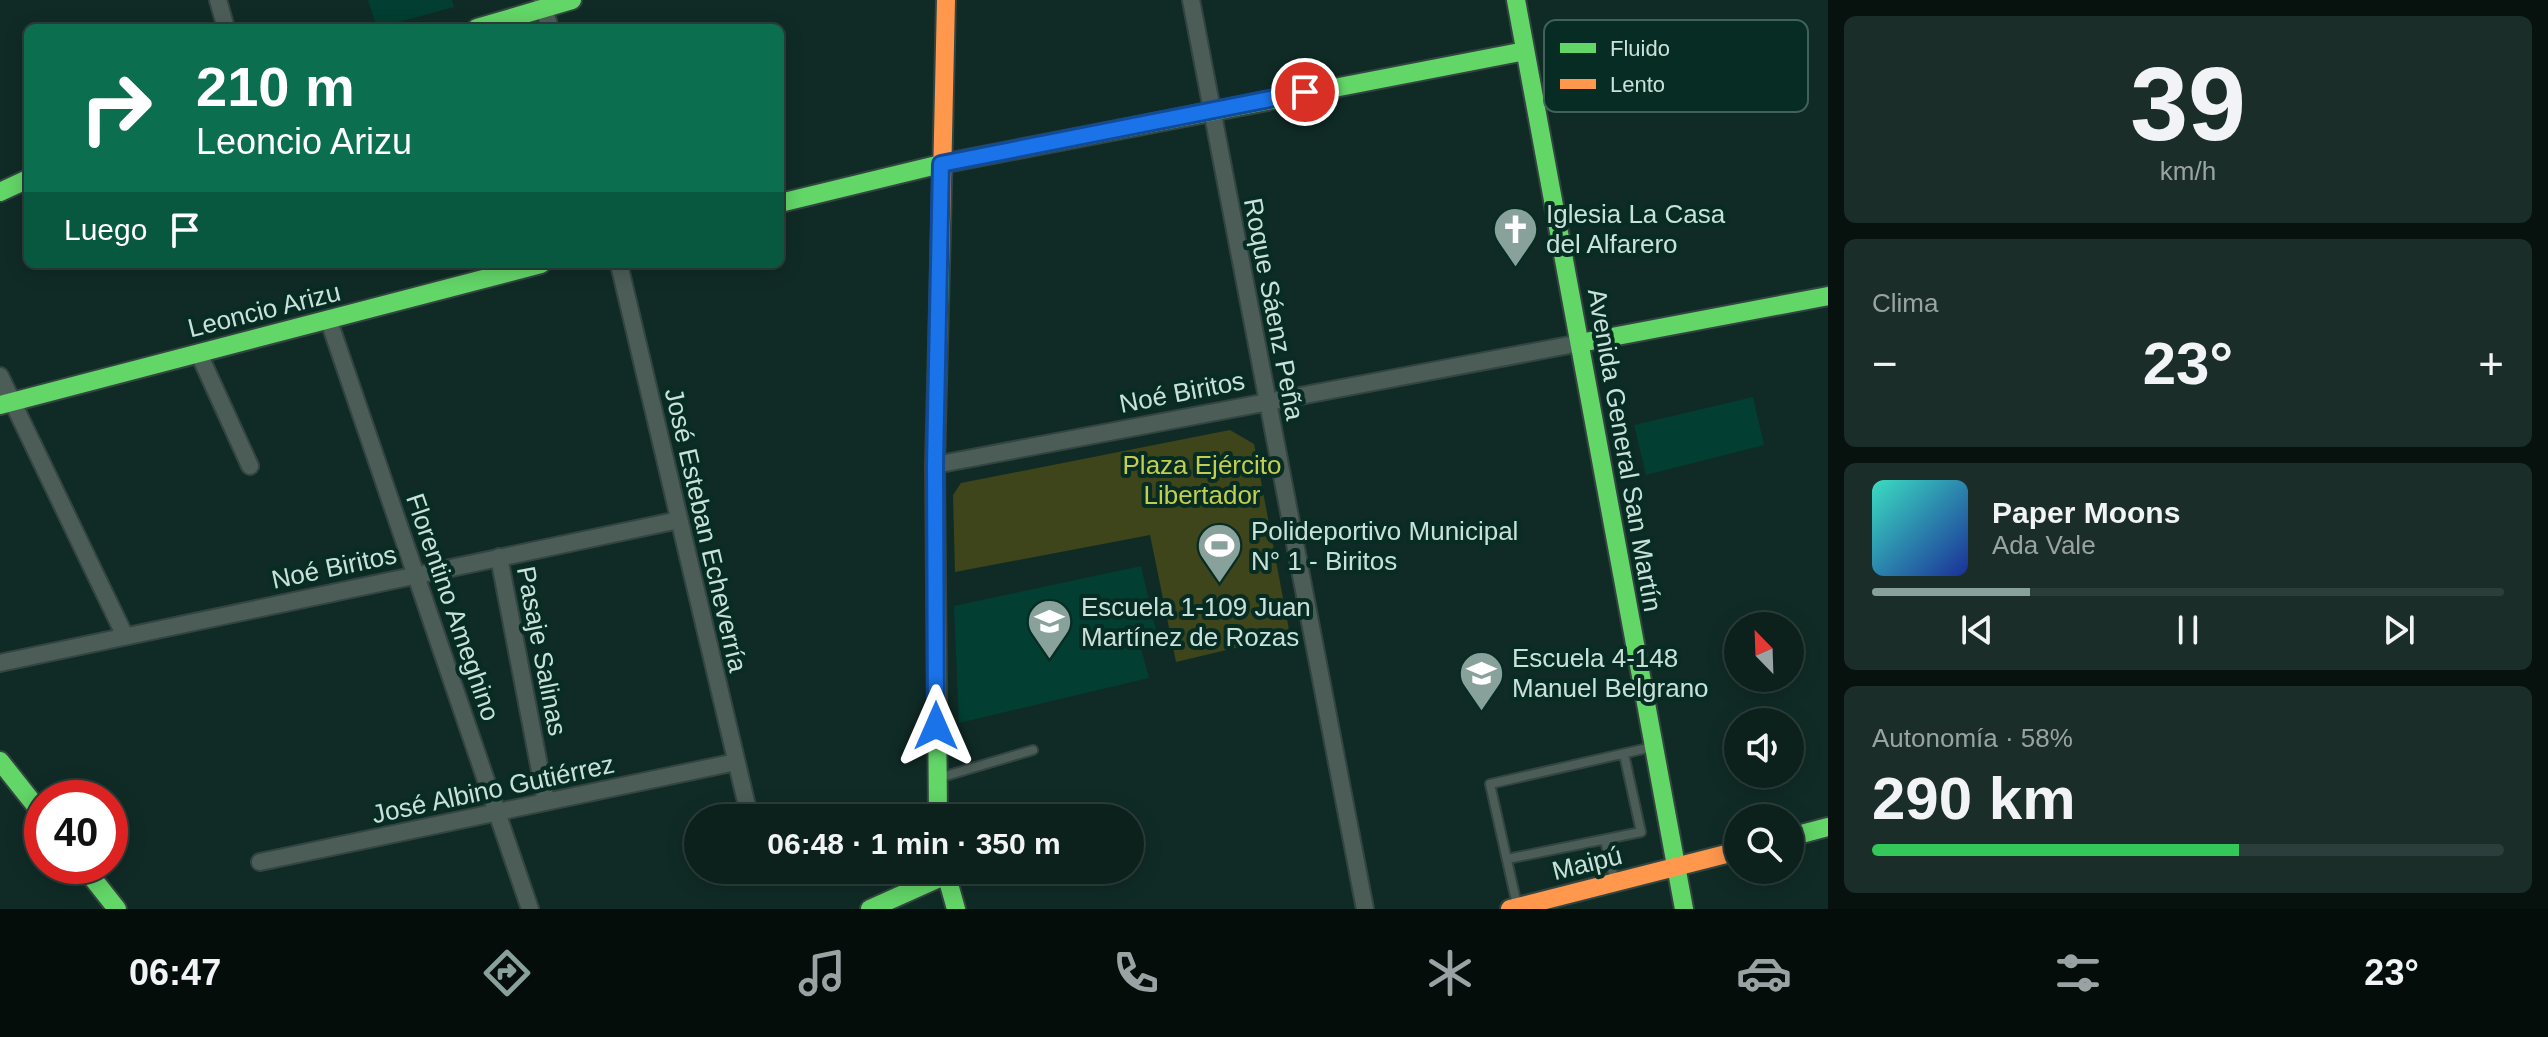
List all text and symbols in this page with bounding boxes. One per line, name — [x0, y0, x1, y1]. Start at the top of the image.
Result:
legend — [1544, 20, 1808, 112]
text: Fluido — [1610, 36, 1670, 61]
text: 39 — [2130, 46, 2246, 162]
text: 210 m — [196, 55, 355, 118]
icon: right — [64, 56, 168, 160]
pin — [1271, 58, 1339, 126]
icon: arrive — [1283, 70, 1327, 114]
text: Lento — [1610, 72, 1665, 97]
text: Leoncio Arizu — [196, 121, 412, 162]
text: km/h — [2160, 156, 2216, 186]
street label: Roque Sáenz Peña — [1238, 195, 1310, 423]
place label: Iglesia La Casa del Alfarero — [1546, 199, 1726, 259]
church icon: Iglesia La Casa del Alfarero — [1491, 205, 1539, 268]
icon: arrive — [163, 208, 207, 252]
text: Luego — [64, 213, 147, 246]
street label: Leoncio Arizu — [185, 277, 343, 343]
street label: Avenida General San Martín — [1582, 286, 1668, 614]
text: Clima — [1872, 288, 1938, 318]
text: 23° — [2143, 330, 2233, 397]
text: − — [1872, 339, 1898, 388]
text: + — [2478, 339, 2504, 388]
street label: Noé Biritos — [1117, 365, 1247, 419]
street label: José Esteban Echeverría — [659, 385, 753, 675]
park label: Plaza Ejército Libertador — [1123, 450, 1281, 510]
street label: Florentino Ameghino — [400, 489, 506, 725]
text: Paper Moons — [1992, 496, 2180, 529]
place label: Polideportivo Municipal N° 1 - Biritos — [1251, 516, 1518, 576]
sports icon: Polideportivo Municipal N° 1 - Biritos — [1196, 522, 1244, 585]
text: Ada Vale — [1992, 530, 2096, 560]
street label: Noé Biritos — [269, 539, 399, 595]
street label: Pasaje Salinas — [511, 564, 573, 738]
place label: Escuela 1-109 Juan Martínez de Rozas — [1081, 592, 1311, 652]
school or university icon: Escuela 1-109 Juan Martínez de Rozas — [1026, 598, 1074, 661]
icon: previous — [1955, 608, 1999, 652]
icon: pause — [2166, 608, 2210, 652]
icon: next — [2377, 608, 2421, 652]
north arrow — [1724, 612, 1804, 692]
map controls — [1724, 612, 1804, 884]
place label: Escuela 4-148 Manuel Belgrano — [1512, 643, 1709, 703]
school or university icon: Escuela 4-148 Manuel Belgrano — [1457, 649, 1505, 712]
position arrow — [894, 684, 978, 768]
button: sound — [1724, 708, 1804, 788]
text: Autonomía · 58% — [1872, 723, 2073, 753]
street label: José Albino Gutiérrez — [369, 749, 617, 829]
text: 290 km — [1872, 765, 2076, 832]
speed limit sign: 40 — [24, 780, 128, 884]
button: search — [1724, 804, 1804, 884]
text: 06:48 · 1 min · 350 m — [767, 827, 1061, 860]
street label: Maipú — [1549, 840, 1625, 886]
icon: directions — [479, 945, 535, 1001]
icon: music — [794, 945, 850, 1001]
icon: phone — [1108, 945, 1164, 1001]
icon: climate — [1422, 945, 1478, 1001]
icon: car — [1736, 945, 1792, 1001]
icon: filters — [2050, 945, 2106, 1001]
text: 06:47 — [129, 952, 221, 993]
text: 23° — [2364, 952, 2419, 993]

